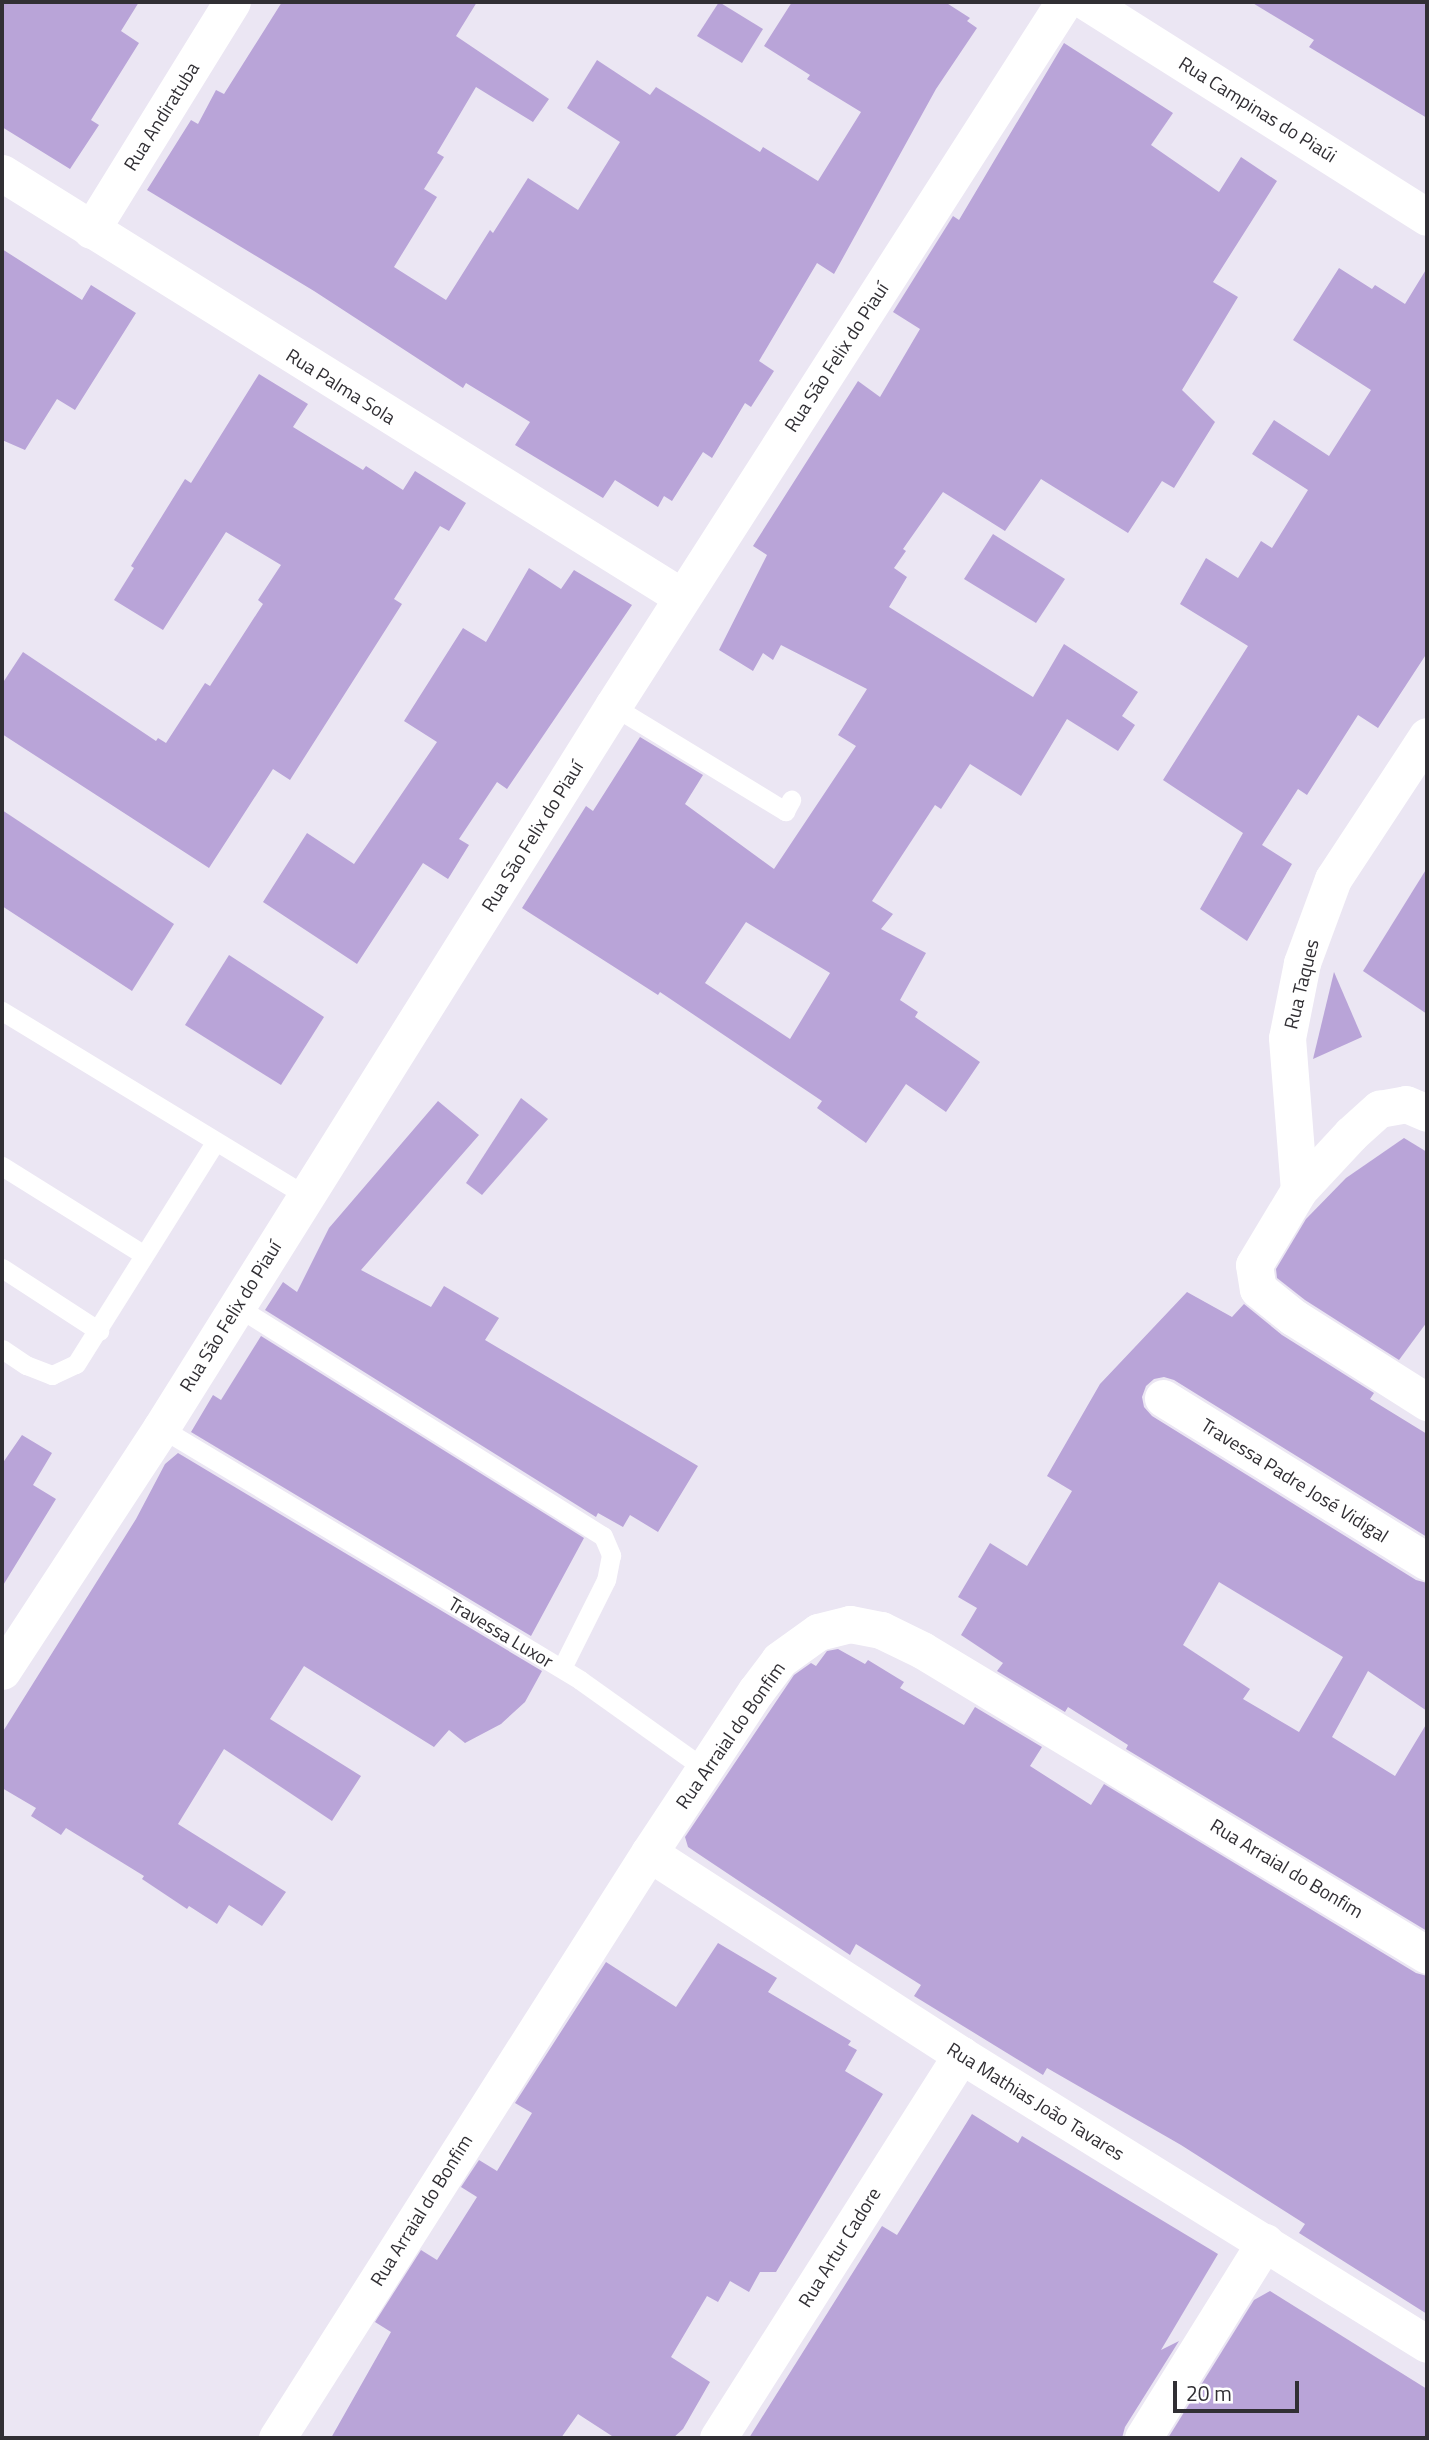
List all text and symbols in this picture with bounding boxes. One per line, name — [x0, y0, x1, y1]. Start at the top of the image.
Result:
street label: Rua Campinas do Piaúi — [1175, 51, 1341, 167]
street label: Rua Andiratuba — [119, 58, 203, 174]
street label: Rua São Felix do Piauí — [779, 278, 893, 436]
street label: Rua Palma Sola — [282, 343, 400, 429]
street label: Rua São Felix do Piauí — [476, 756, 588, 916]
street label: Rua Taques — [1279, 937, 1323, 1031]
street label: Rua São Felix do Piauí — [174, 1236, 286, 1396]
street label: Travessa Padre José Vidigal — [1197, 1413, 1393, 1547]
street label: Travessa Luxor — [444, 1592, 558, 1672]
street label: Rua Arraial do Bonfim — [671, 1657, 789, 1813]
street label: Rua Arraial do Bonfim — [1206, 1813, 1368, 1923]
street label: Rua Mathias João Tavares — [943, 2037, 1129, 2165]
street label: Rua Arraial do Bonfim — [365, 2130, 477, 2290]
street label: Rua Artur Cadore — [793, 2183, 885, 2311]
scale bar — [1177, 2366, 1303, 2410]
text: 20 m — [1186, 2377, 1232, 2409]

